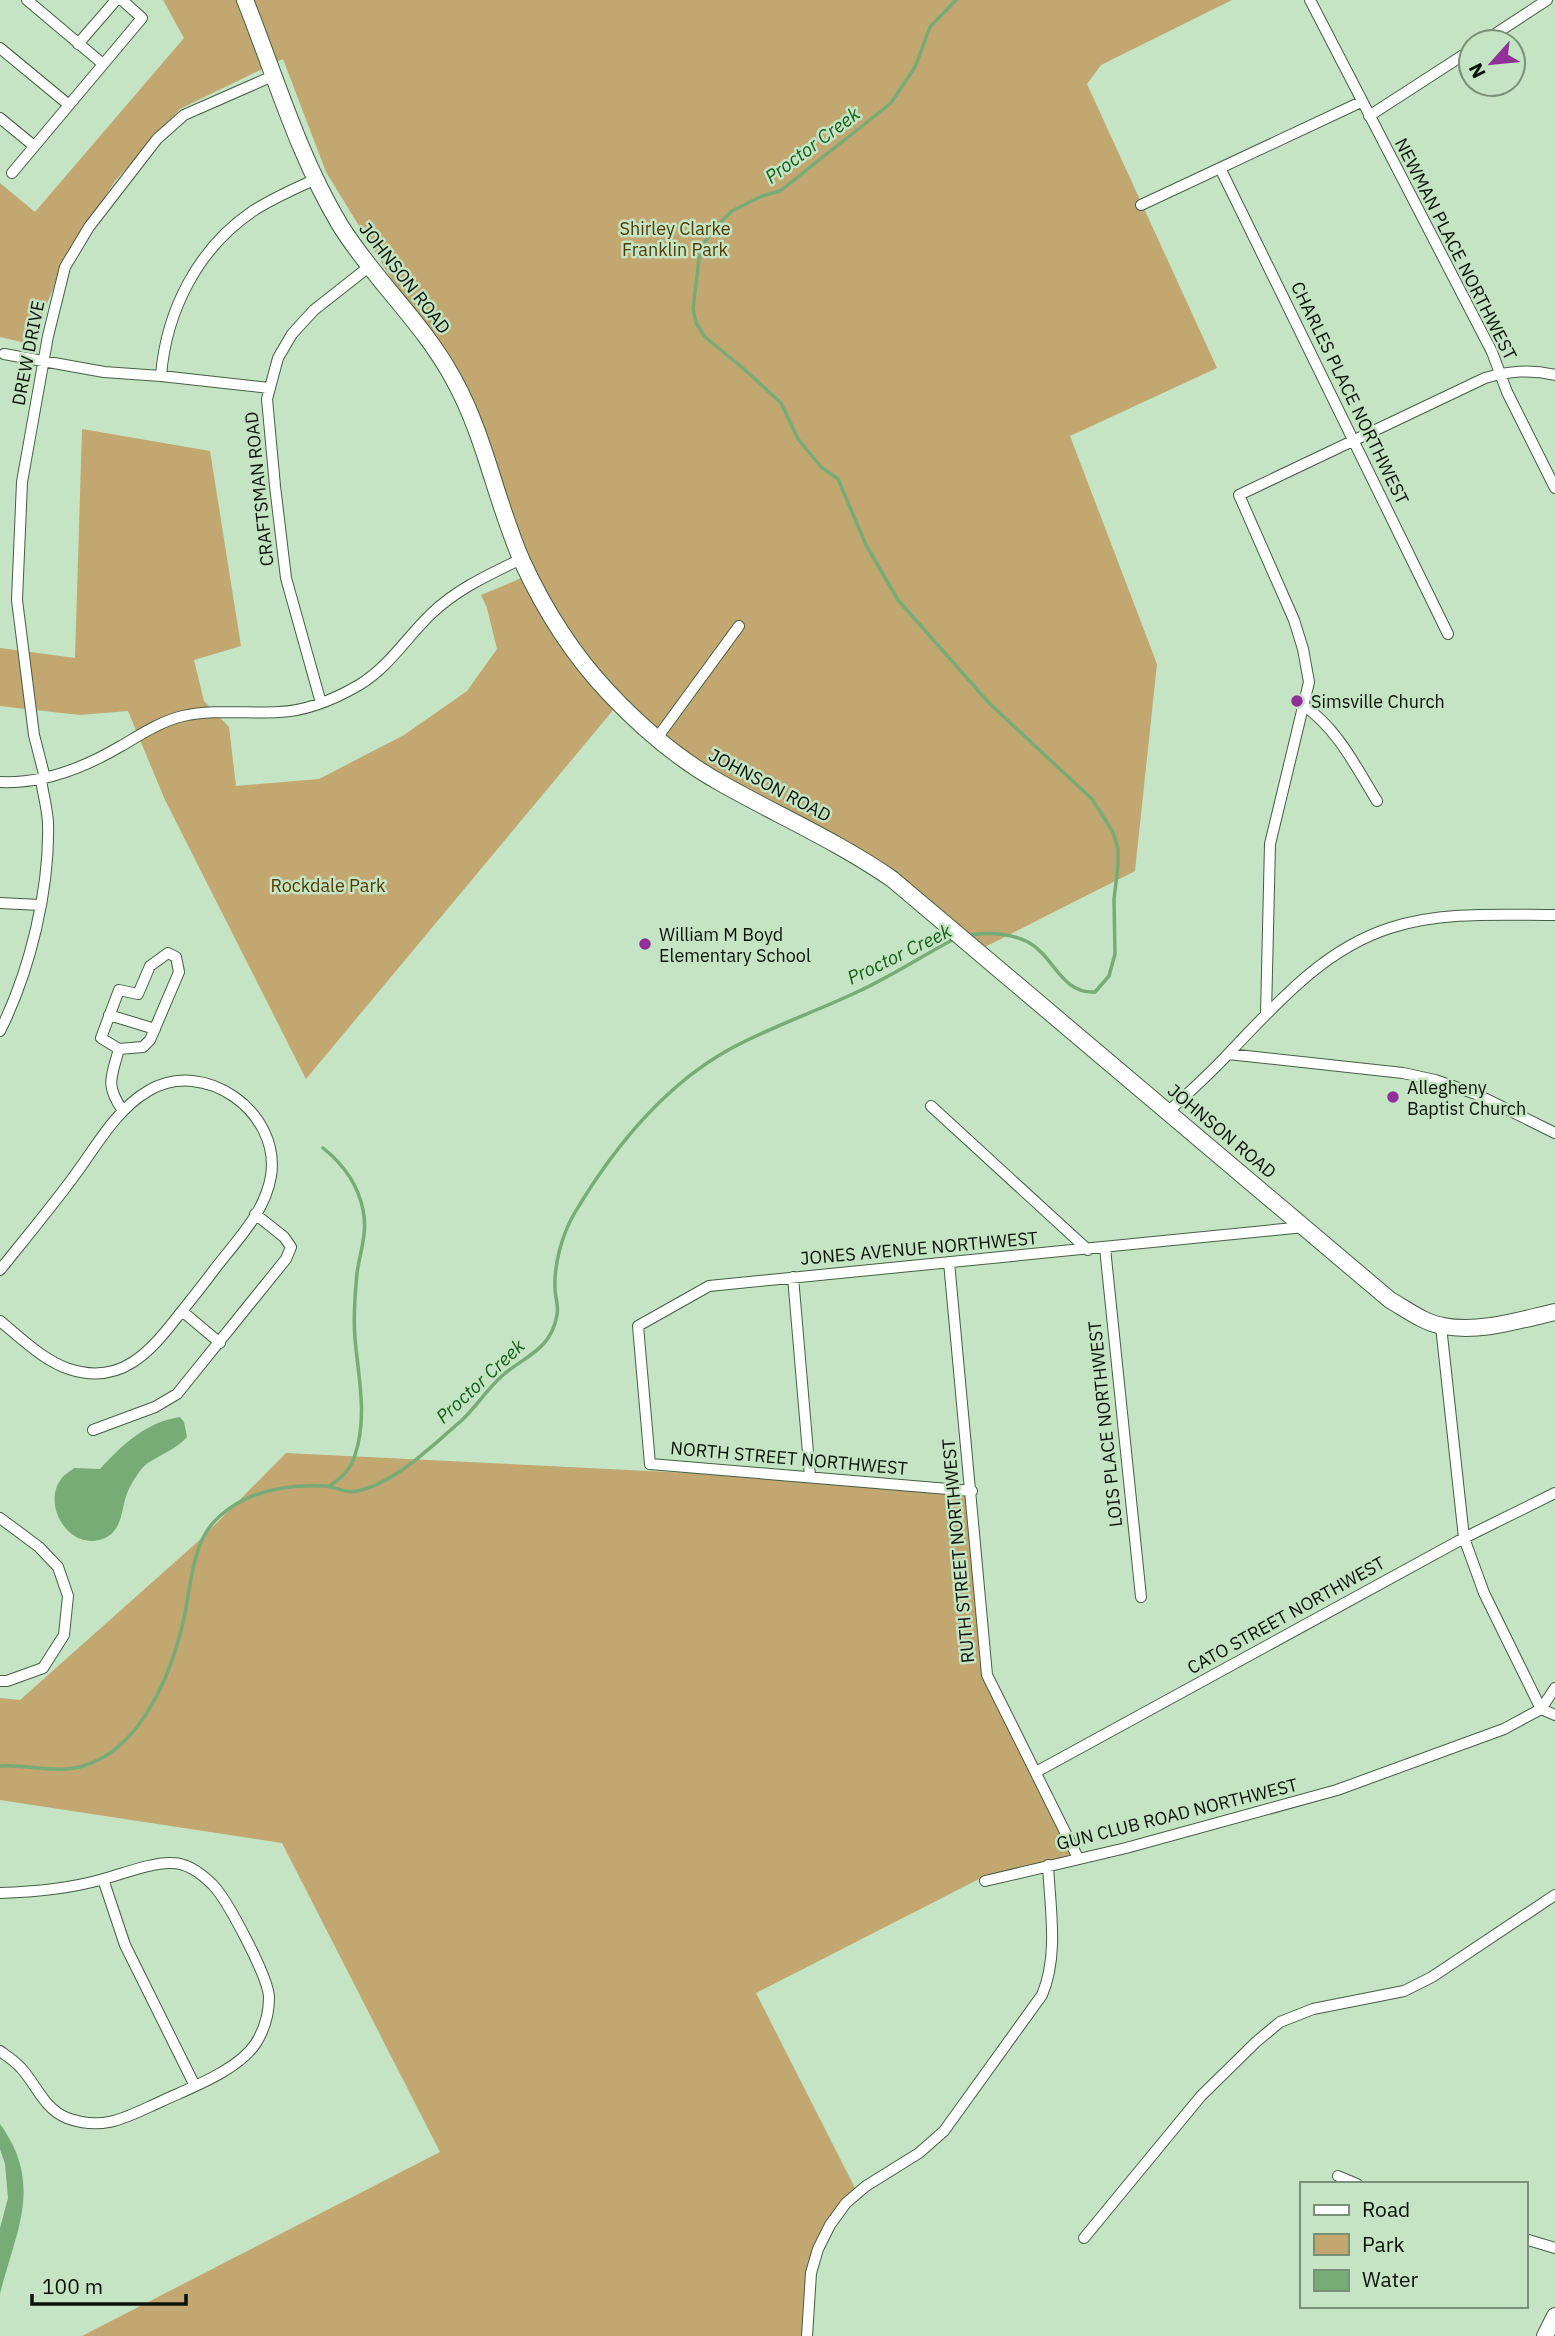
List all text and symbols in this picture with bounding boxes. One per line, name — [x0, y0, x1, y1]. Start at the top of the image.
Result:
north arrow — [1457, 28, 1527, 98]
text: N — [1463, 59, 1491, 82]
water label: Proctor Creek — [760, 101, 865, 189]
street label: NEWMAN PLACE NORTHWEST — [1390, 134, 1522, 364]
park label: Shirley Clarke Franklin Park — [619, 217, 731, 261]
street label: JOHNSON ROAD — [354, 218, 456, 338]
street label: CHARLES PLACE NORTHWEST — [1286, 278, 1414, 508]
street label: DREW DRIVE — [7, 298, 49, 408]
street label: CRAFTSMAN ROAD — [239, 411, 279, 567]
place label: Simsville Church — [1311, 690, 1445, 713]
marker: Simsville Church — [1289, 693, 1305, 709]
street label: JOHNSON ROAD — [705, 743, 835, 827]
park label: Rockdale Park — [270, 874, 386, 897]
water label: Proctor Creek — [843, 918, 956, 990]
place label: William M Boyd Elementary School — [659, 923, 811, 967]
marker: William M Boyd Elementary School — [637, 936, 653, 952]
place label: Allegheny Baptist Church — [1407, 1076, 1526, 1120]
street label: JOHNSON ROAD — [1163, 1079, 1281, 1183]
marker: Allegheny Baptist Church — [1385, 1089, 1401, 1105]
street label: JONES AVENUE NORTHWEST — [799, 1226, 1039, 1270]
street label: LOIS PLACE NORTHWEST — [1083, 1320, 1127, 1528]
water label: Proctor Creek — [431, 1333, 530, 1428]
street label: NORTH STREET NORTHWEST — [669, 1436, 909, 1480]
street label: RUTH STREET NORTHWEST — [937, 1438, 979, 1664]
street label: CATO STREET NORTHWEST — [1183, 1551, 1389, 1679]
street label: GUN CLUB ROAD NORTHWEST — [1054, 1773, 1300, 1855]
legend — [1300, 2182, 1527, 2308]
text: Road — [1362, 2195, 1410, 2223]
text: Park — [1362, 2230, 1405, 2258]
scale bar — [32, 2262, 186, 2306]
text: Water — [1362, 2265, 1419, 2293]
text: 100 m — [42, 2272, 103, 2300]

